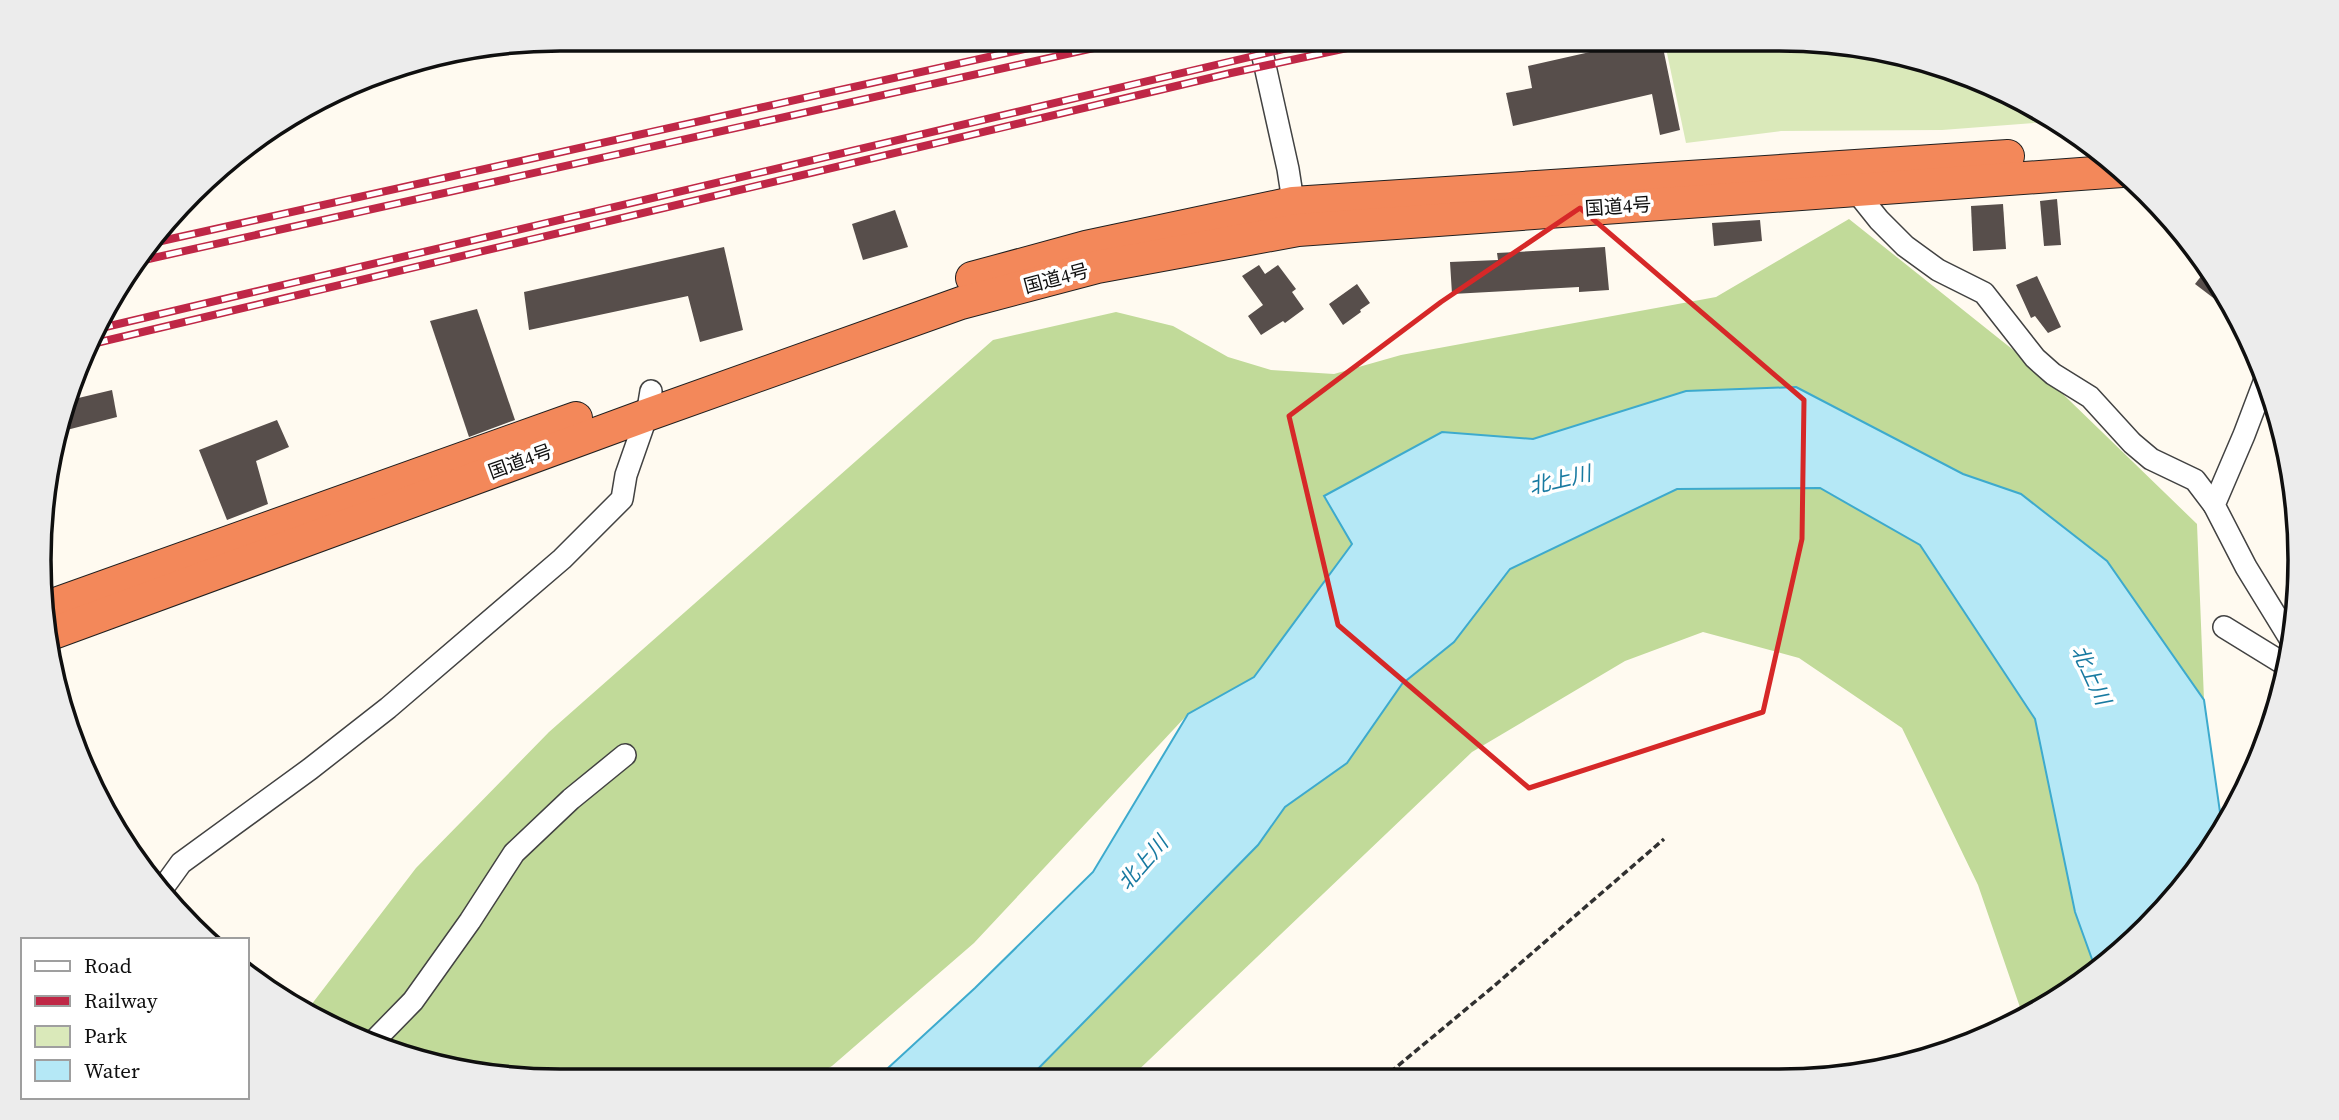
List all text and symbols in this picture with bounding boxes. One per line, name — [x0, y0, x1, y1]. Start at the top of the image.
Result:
street label: 国道4号 — [1584, 191, 1652, 221]
street label: 国道4号 — [1021, 257, 1091, 299]
street label: 国道4号 — [484, 437, 556, 485]
water label: 北上川 — [1526, 458, 1596, 501]
water label: 北上川 — [2065, 640, 2119, 711]
water label: 北上川 — [1111, 828, 1176, 896]
legend — [21, 938, 248, 1099]
text: Road — [84, 951, 132, 980]
text: Railway — [84, 986, 158, 1015]
text: Park — [84, 1021, 128, 1050]
text: Water — [84, 1056, 140, 1085]

